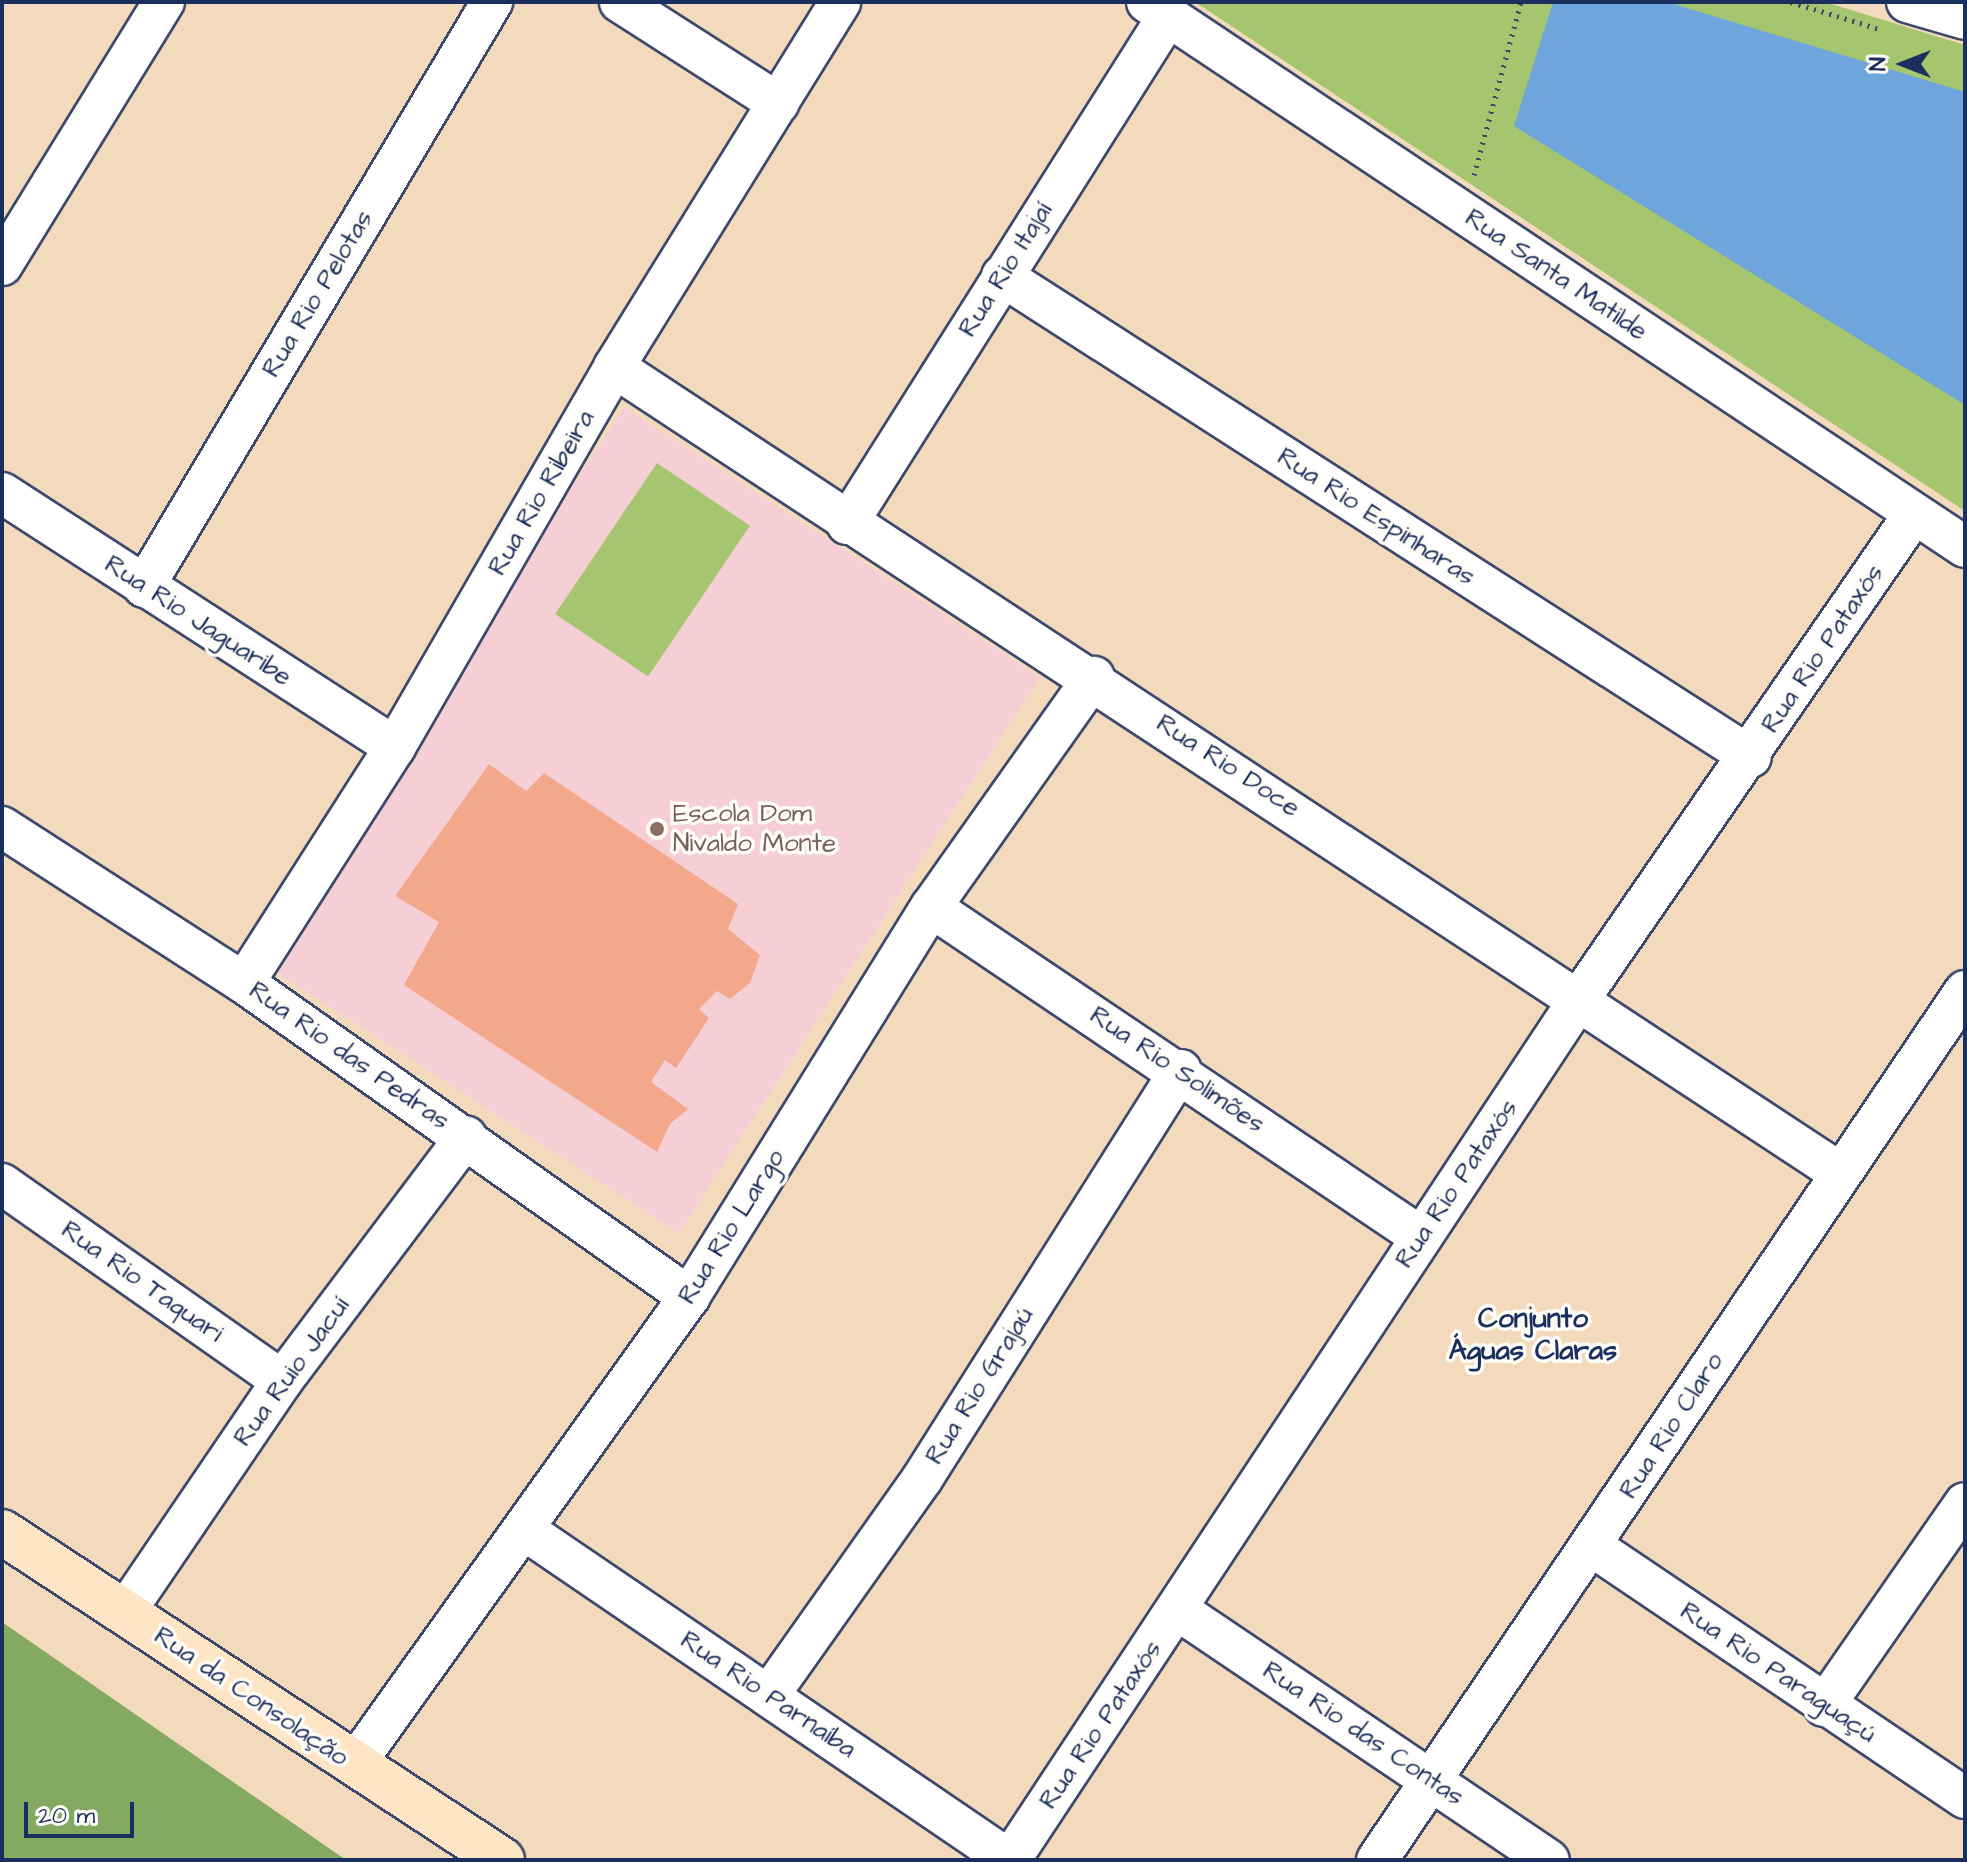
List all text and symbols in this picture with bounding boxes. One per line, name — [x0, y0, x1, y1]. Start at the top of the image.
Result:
north arrow — [1863, 24, 1943, 104]
text: N — [1863, 57, 1894, 71]
street label: Rua Rio Itajaí — [952, 197, 1060, 343]
street label: Rua Santa Matilde — [1459, 202, 1653, 348]
street label: Rua Rio Pelotas — [256, 205, 380, 383]
street label: Rua Rio Ribeira — [482, 405, 602, 581]
street label: Rua Rio Espinharas — [1271, 441, 1481, 593]
street label: Rua Rio Jaguaribe — [99, 549, 297, 693]
street label: Rua Rio Pataxós — [1755, 559, 1891, 739]
street label: Rua Rio Doce — [1150, 708, 1306, 824]
place label: Escola Dom Nivaldo Monte — [673, 798, 836, 860]
marker: Escola Dom Nivaldo Monte — [648, 820, 666, 838]
street label: Rua Rio das Pedras — [243, 975, 455, 1137]
street label: Rua Rio Solimões — [1084, 1000, 1270, 1140]
street label: Rua Rio Pataxós — [1389, 1094, 1525, 1274]
street label: Rua Rio Largo — [672, 1144, 792, 1310]
street label: Rua Rio Taquari — [55, 1215, 229, 1349]
street label: Rua Ruio Jacuí — [227, 1291, 357, 1453]
street label: Rua Rio Grajaú — [919, 1302, 1041, 1470]
district label: Conjunto Águas Claras — [1449, 1302, 1617, 1368]
street label: Rua Rio Claro — [1613, 1347, 1731, 1505]
street label: Rua Rio Paraguaçú — [1674, 1596, 1882, 1750]
street label: Rua da Consolação — [148, 1620, 354, 1774]
street label: Rua Rio Parnaíba — [674, 1625, 862, 1765]
street label: Rua Rio Pataxós — [1033, 1635, 1169, 1815]
street label: Rua Rio das Contas — [1257, 1655, 1469, 1813]
scale bar — [28, 1786, 138, 1836]
text: 20 m — [38, 1799, 95, 1833]

